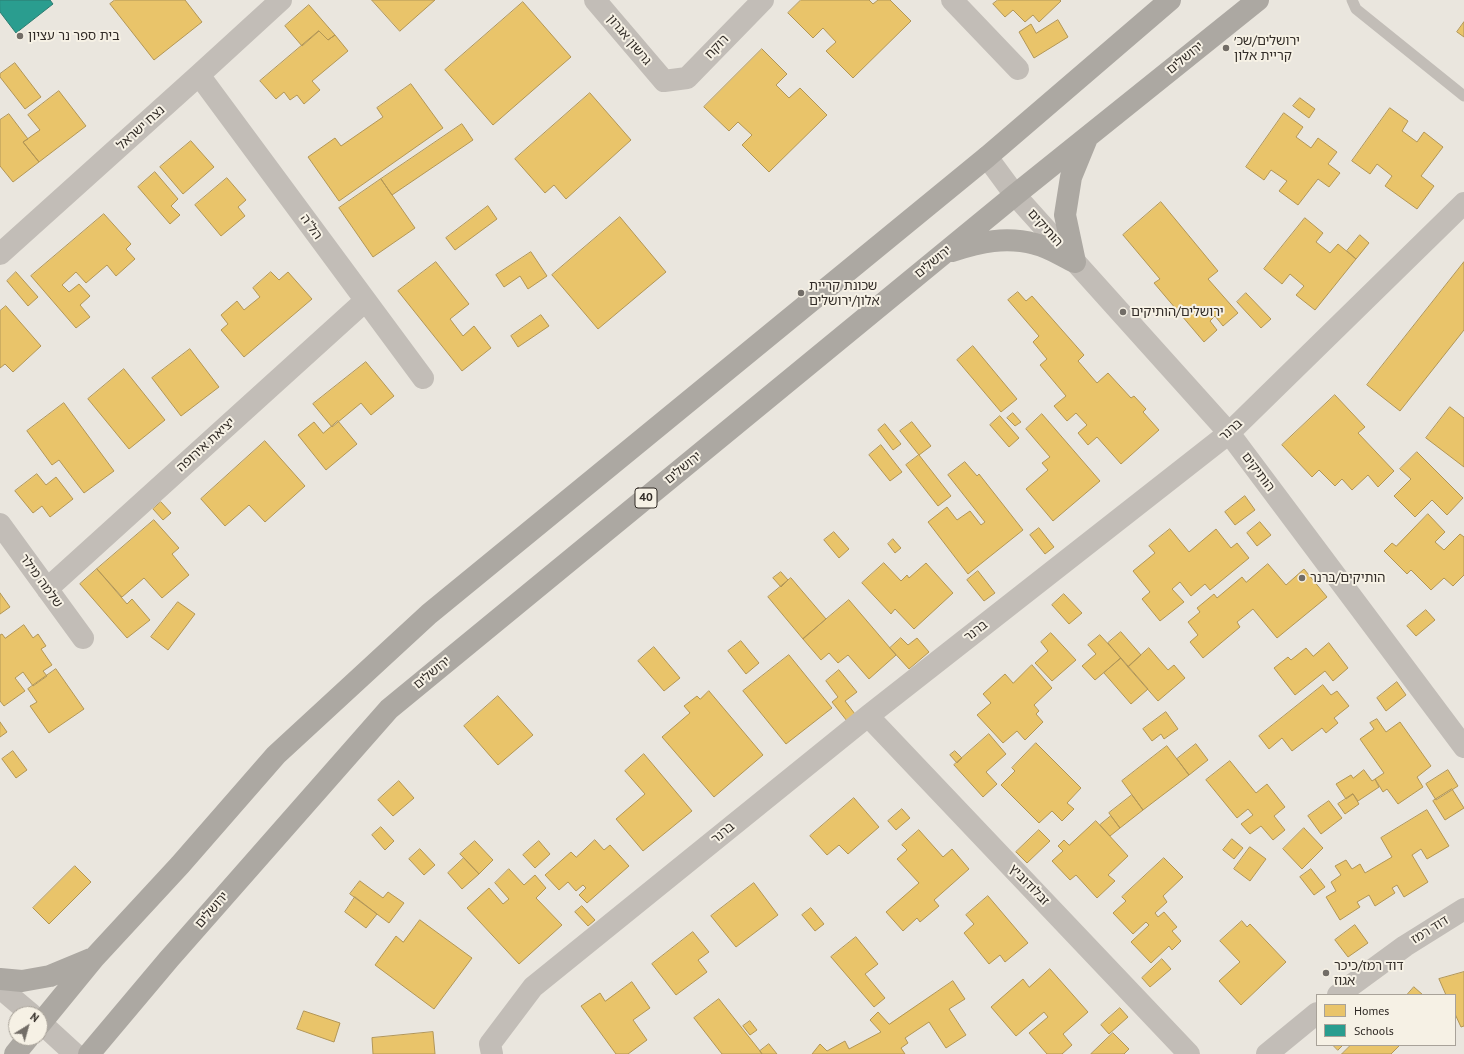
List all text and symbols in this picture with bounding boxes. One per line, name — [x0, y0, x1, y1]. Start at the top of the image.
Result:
street label: גרשון אגרון — [603, 12, 655, 68]
place label: בית ספר נר עציון — [28, 28, 120, 44]
marker: בית ספר נר עציון — [15, 31, 25, 41]
street label: רוקח — [702, 32, 732, 62]
place label: ירושלים/שכ׳ קריית אלון — [1234, 33, 1300, 64]
street label: ירושלים — [1163, 38, 1207, 78]
marker: ירושלים/שכ׳ קריית אלון — [1221, 43, 1231, 53]
street label: נצח ישראל — [114, 102, 168, 154]
street label: הותיקים — [1024, 206, 1066, 250]
street label: הל"ה — [297, 211, 325, 243]
street label: ירושלים — [911, 242, 955, 282]
place label: שכונת קריית אלון/ירושלים — [809, 278, 880, 309]
marker: שכונת קריית אלון/ירושלים — [796, 288, 806, 298]
place label: ירושלים/הותיקים — [1131, 304, 1224, 320]
marker: ירושלים/הותיקים — [1118, 307, 1128, 317]
street label: יציאת אירופה — [174, 415, 238, 475]
street label: ברנר — [1216, 416, 1246, 444]
street label: ירושלים — [661, 448, 705, 488]
street label: הותיקים — [1238, 449, 1278, 495]
road number: 40 — [635, 488, 657, 508]
street label: שלמה מילר — [16, 551, 66, 611]
place label: הותיקים/ברנר — [1310, 570, 1385, 586]
marker: הותיקים/ברנר — [1297, 573, 1307, 583]
street label: ברנר — [961, 617, 991, 645]
street label: ירושלים — [410, 653, 454, 693]
street label: ברנר — [708, 819, 738, 847]
street label: זבלודוביץ — [1006, 861, 1052, 909]
street label: ירושלים — [192, 889, 232, 931]
street label: דוד רמז — [1408, 913, 1452, 947]
place label: דוד רמז/כיכר אגוז — [1334, 958, 1404, 989]
marker: דוד רמז/כיכר אגוז — [1321, 968, 1331, 978]
legend — [1316, 994, 1456, 1046]
text: Homes — [1354, 1003, 1389, 1018]
north arrow — [8, 1006, 48, 1046]
text: N — [28, 1009, 42, 1025]
text: Schools — [1354, 1023, 1394, 1038]

